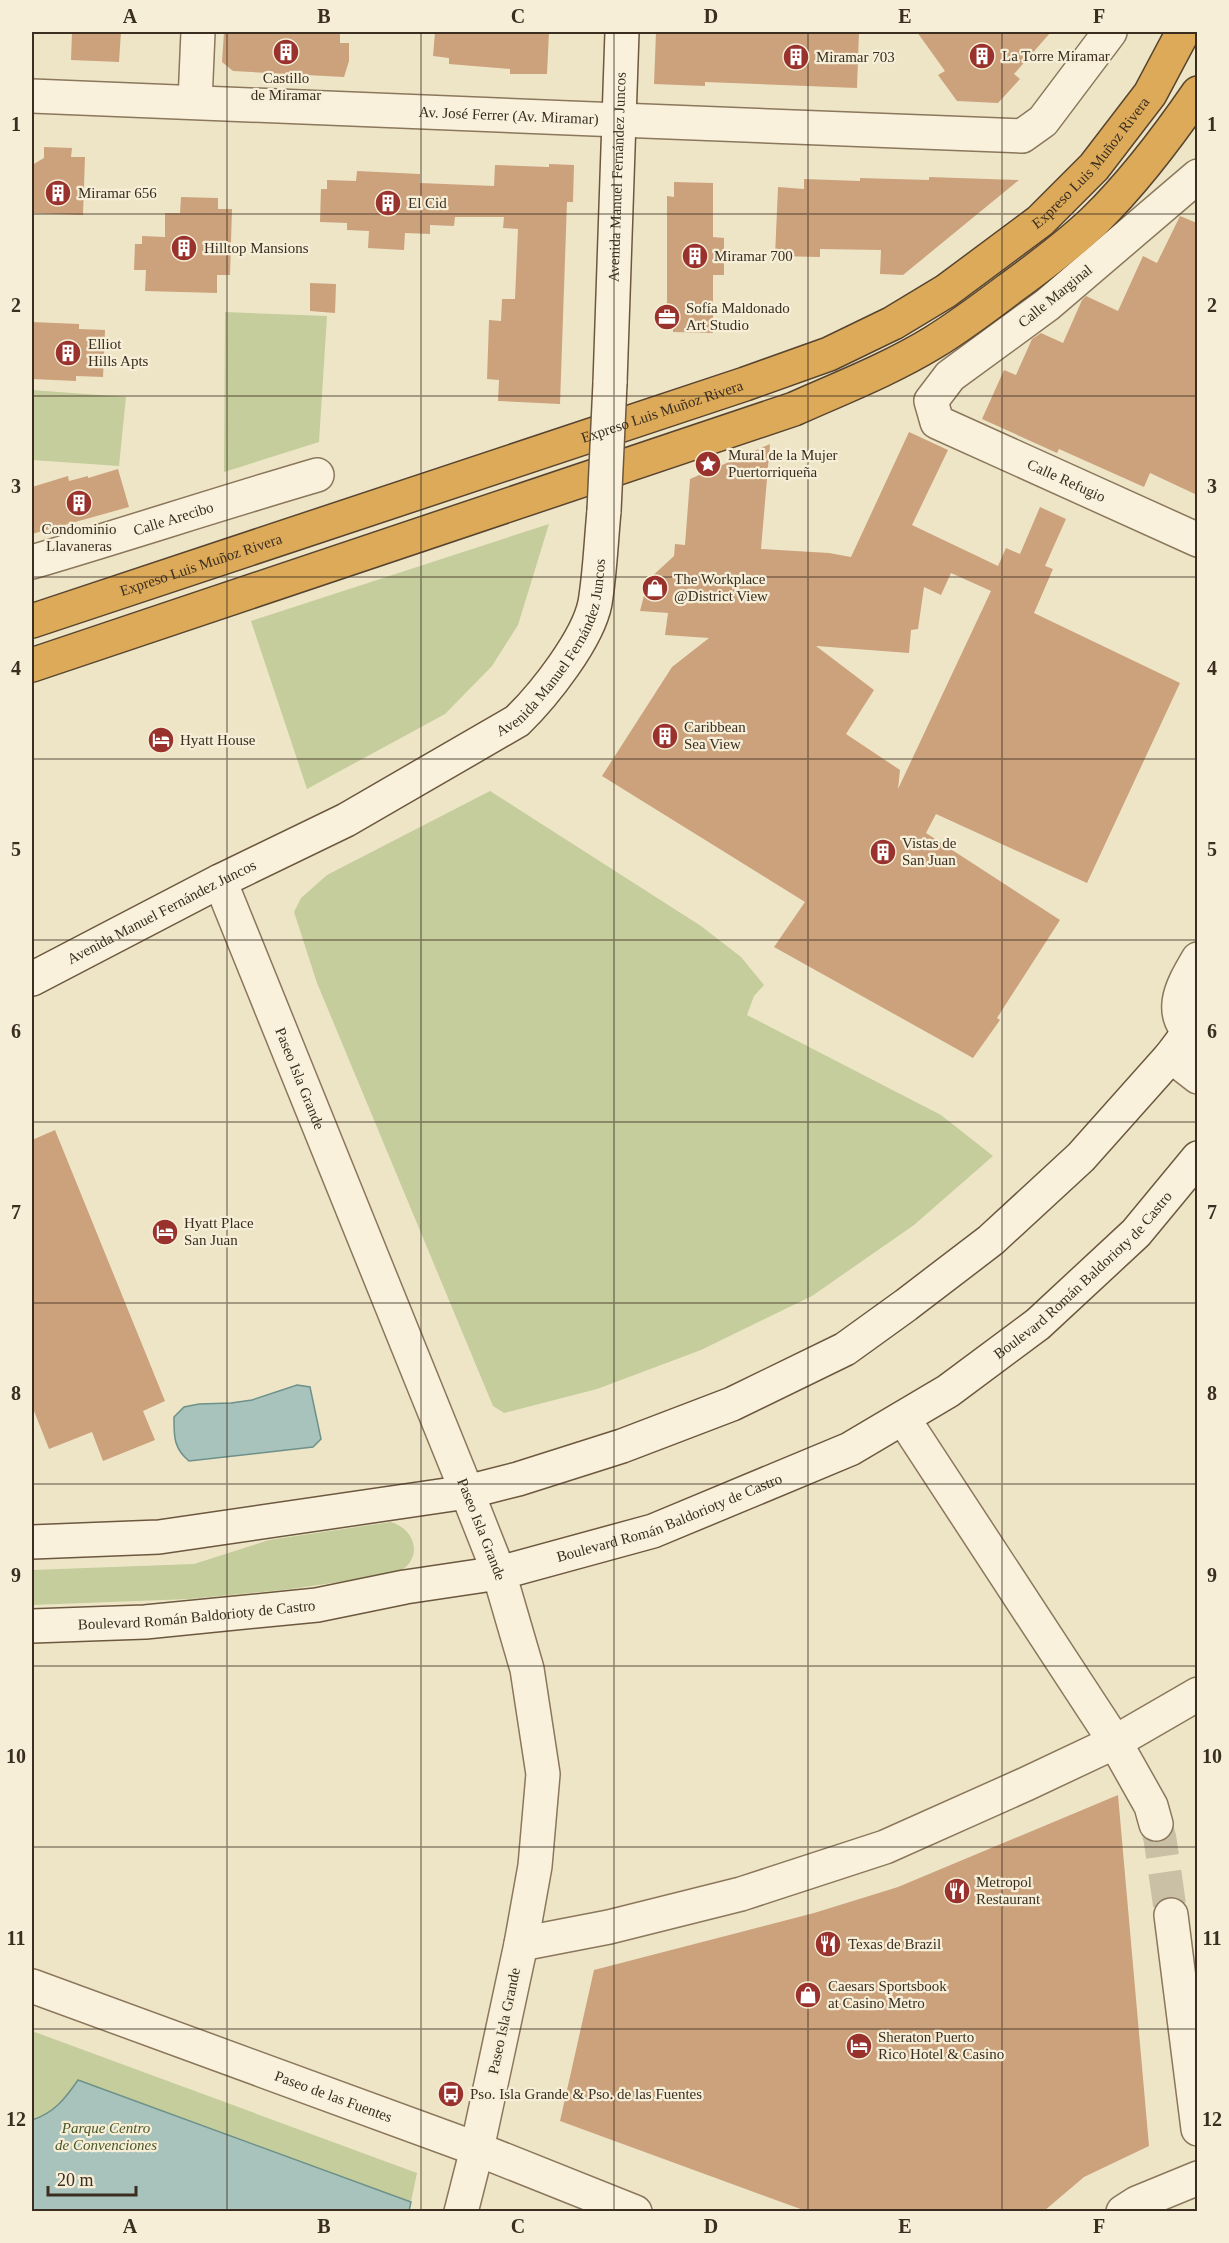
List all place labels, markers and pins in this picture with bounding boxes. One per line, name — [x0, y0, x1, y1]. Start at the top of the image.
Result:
building icon: Castillo de Miramar — [271, 37, 301, 67]
building icon: La Torre Miramar — [967, 41, 997, 71]
building icon: Miramar 703 — [781, 42, 811, 72]
place label: La Torre Miramar — [1002, 48, 1110, 64]
place label: Miramar 703 — [816, 49, 895, 65]
place label: Castillo de Miramar — [251, 70, 321, 103]
building icon: Miramar 656 — [43, 178, 73, 208]
place label: Miramar 656 — [78, 185, 157, 201]
building icon: El Cid — [373, 188, 403, 218]
place label: El Cid — [408, 195, 447, 211]
building icon: Hilltop Mansions — [169, 233, 199, 263]
place label: Hilltop Mansions — [204, 240, 309, 256]
building icon: Miramar 700 — [680, 241, 710, 271]
place label: Miramar 700 — [714, 248, 793, 264]
place label: Sofía Maldonado Art Studio — [686, 300, 790, 333]
office icon: Sofía Maldonado Art Studio — [652, 302, 682, 332]
place label: Elliot Hills Apts — [88, 336, 149, 369]
building icon: Elliot Hills Apts — [53, 338, 83, 368]
place label: Mural de la Mujer Puertorriqueña — [728, 447, 838, 480]
place icon: Mural de la Mujer Puertorriqueña — [693, 449, 723, 479]
building icon: Condominio Llavaneras — [64, 488, 94, 518]
place label: Condominio Llavaneras — [41, 521, 117, 554]
place label: The Workplace @District View — [674, 571, 768, 604]
shop icon: The Workplace @District View — [640, 573, 670, 603]
place label: Caribbean Sea View — [684, 719, 746, 752]
building icon: Caribbean Sea View — [650, 721, 680, 751]
hotel icon: Hyatt House — [146, 725, 176, 755]
place label: Hyatt House — [180, 732, 256, 748]
place label: Vistas de San Juan — [902, 835, 957, 868]
building icon: Vistas de San Juan — [868, 837, 898, 867]
place label: Hyatt Place San Juan — [184, 1215, 254, 1248]
hotel icon: Hyatt Place San Juan — [150, 1217, 180, 1247]
place label: Metropol Restaurant — [976, 1874, 1041, 1907]
restaurant icon: Metropol Restaurant — [942, 1876, 972, 1906]
restaurant icon: Texas de Brazil — [813, 1929, 843, 1959]
place label: Texas de Brazil — [848, 1936, 941, 1952]
place label: Caesars Sportsbook at Casino Metro — [828, 1978, 947, 2011]
shop icon: Caesars Sportsbook at Casino Metro — [793, 1980, 823, 2010]
place label: Sheraton Puerto Rico Hotel & Casino — [878, 2029, 1004, 2062]
hotel icon: Sheraton Puerto Rico Hotel & Casino — [844, 2031, 874, 2061]
bus stop icon: Pso. Isla Grande & Pso. de las Fuentes — [436, 2079, 466, 2109]
place label: Pso. Isla Grande & Pso. de las Fuentes — [470, 2086, 702, 2102]

